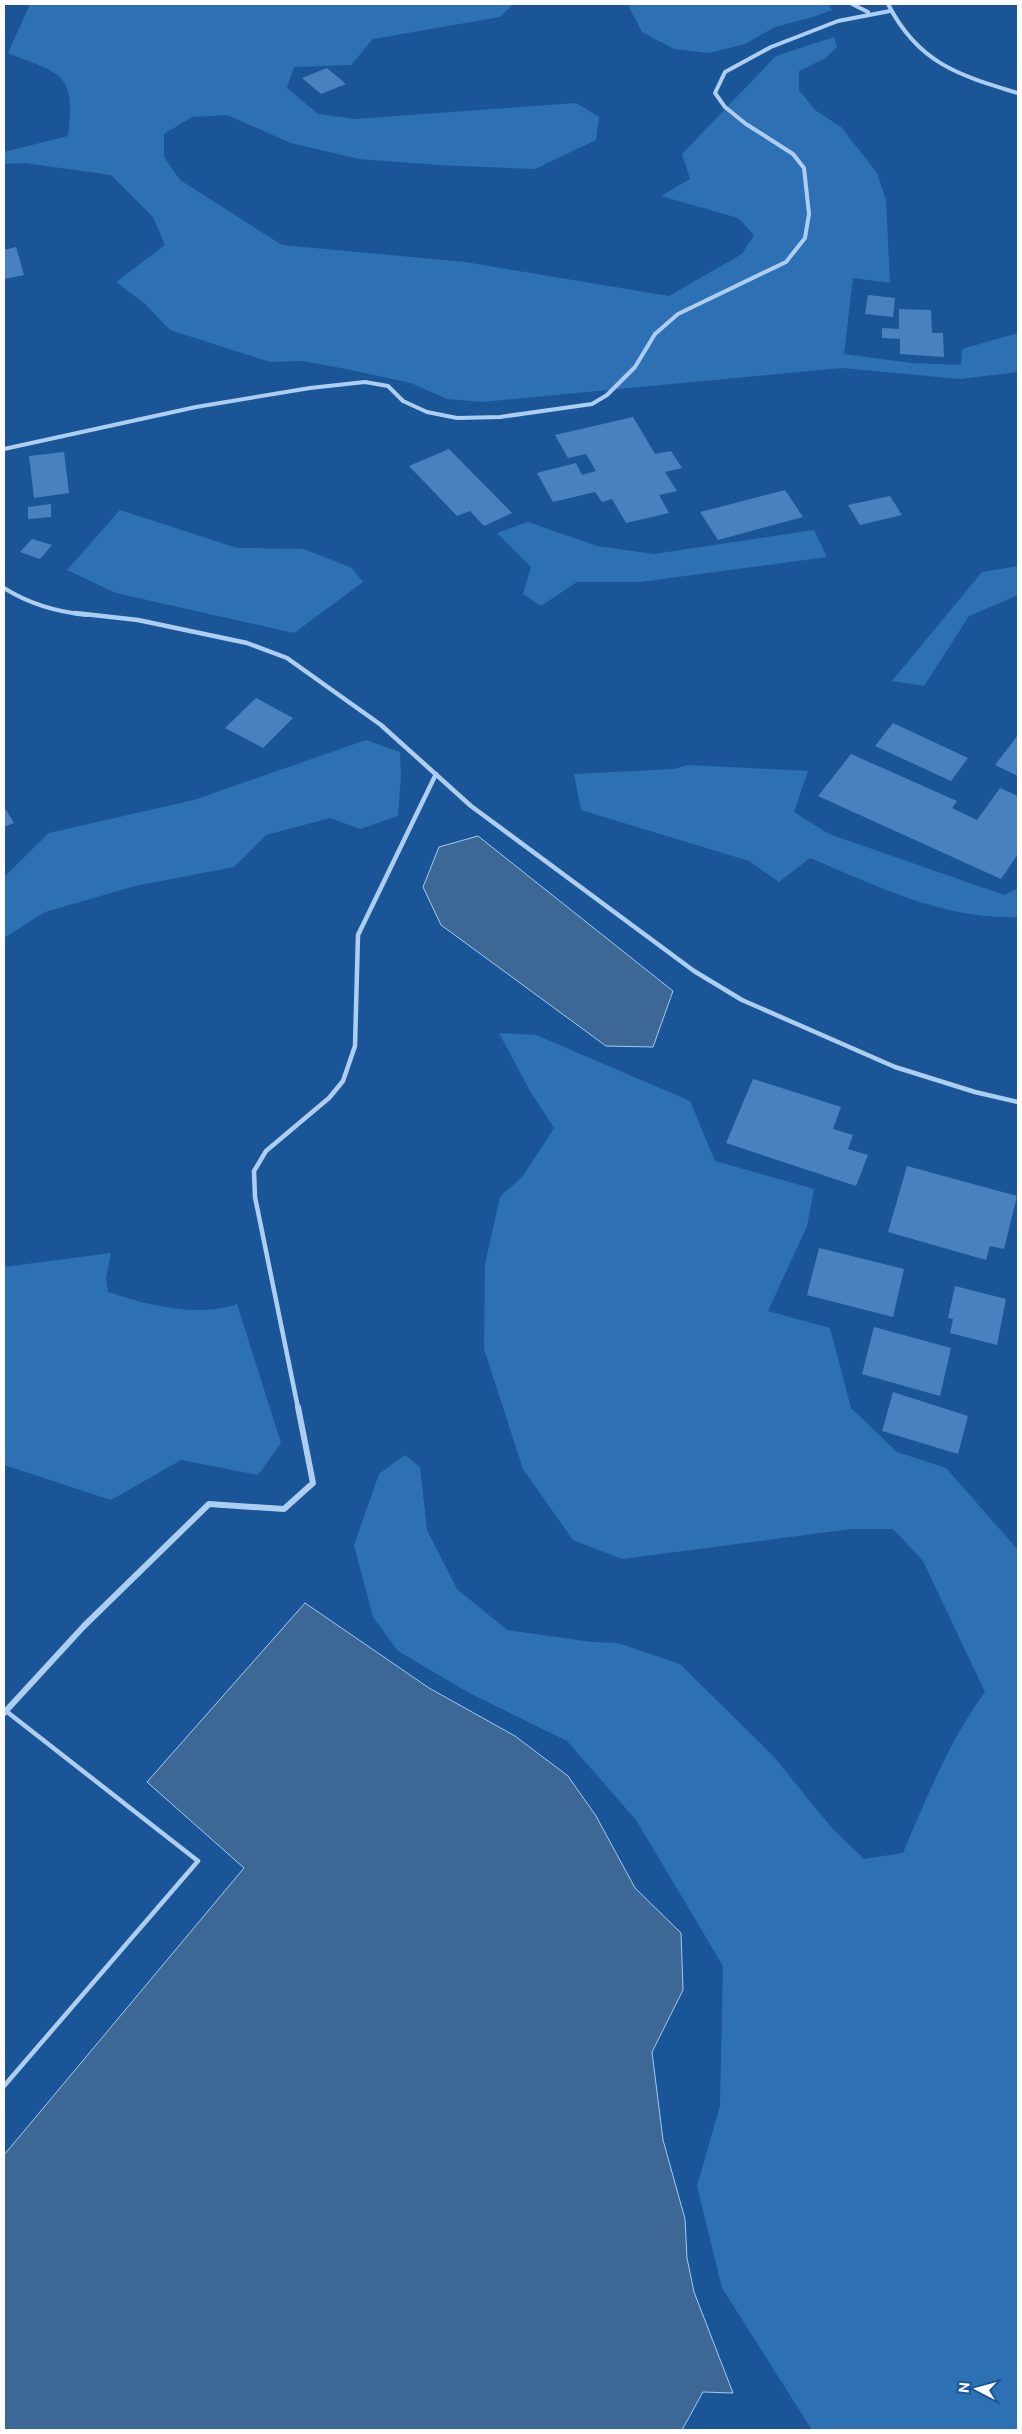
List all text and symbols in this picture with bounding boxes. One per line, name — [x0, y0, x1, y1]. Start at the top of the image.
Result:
north arrow — [952, 2364, 1002, 2414]
text: N — [956, 2381, 973, 2394]

